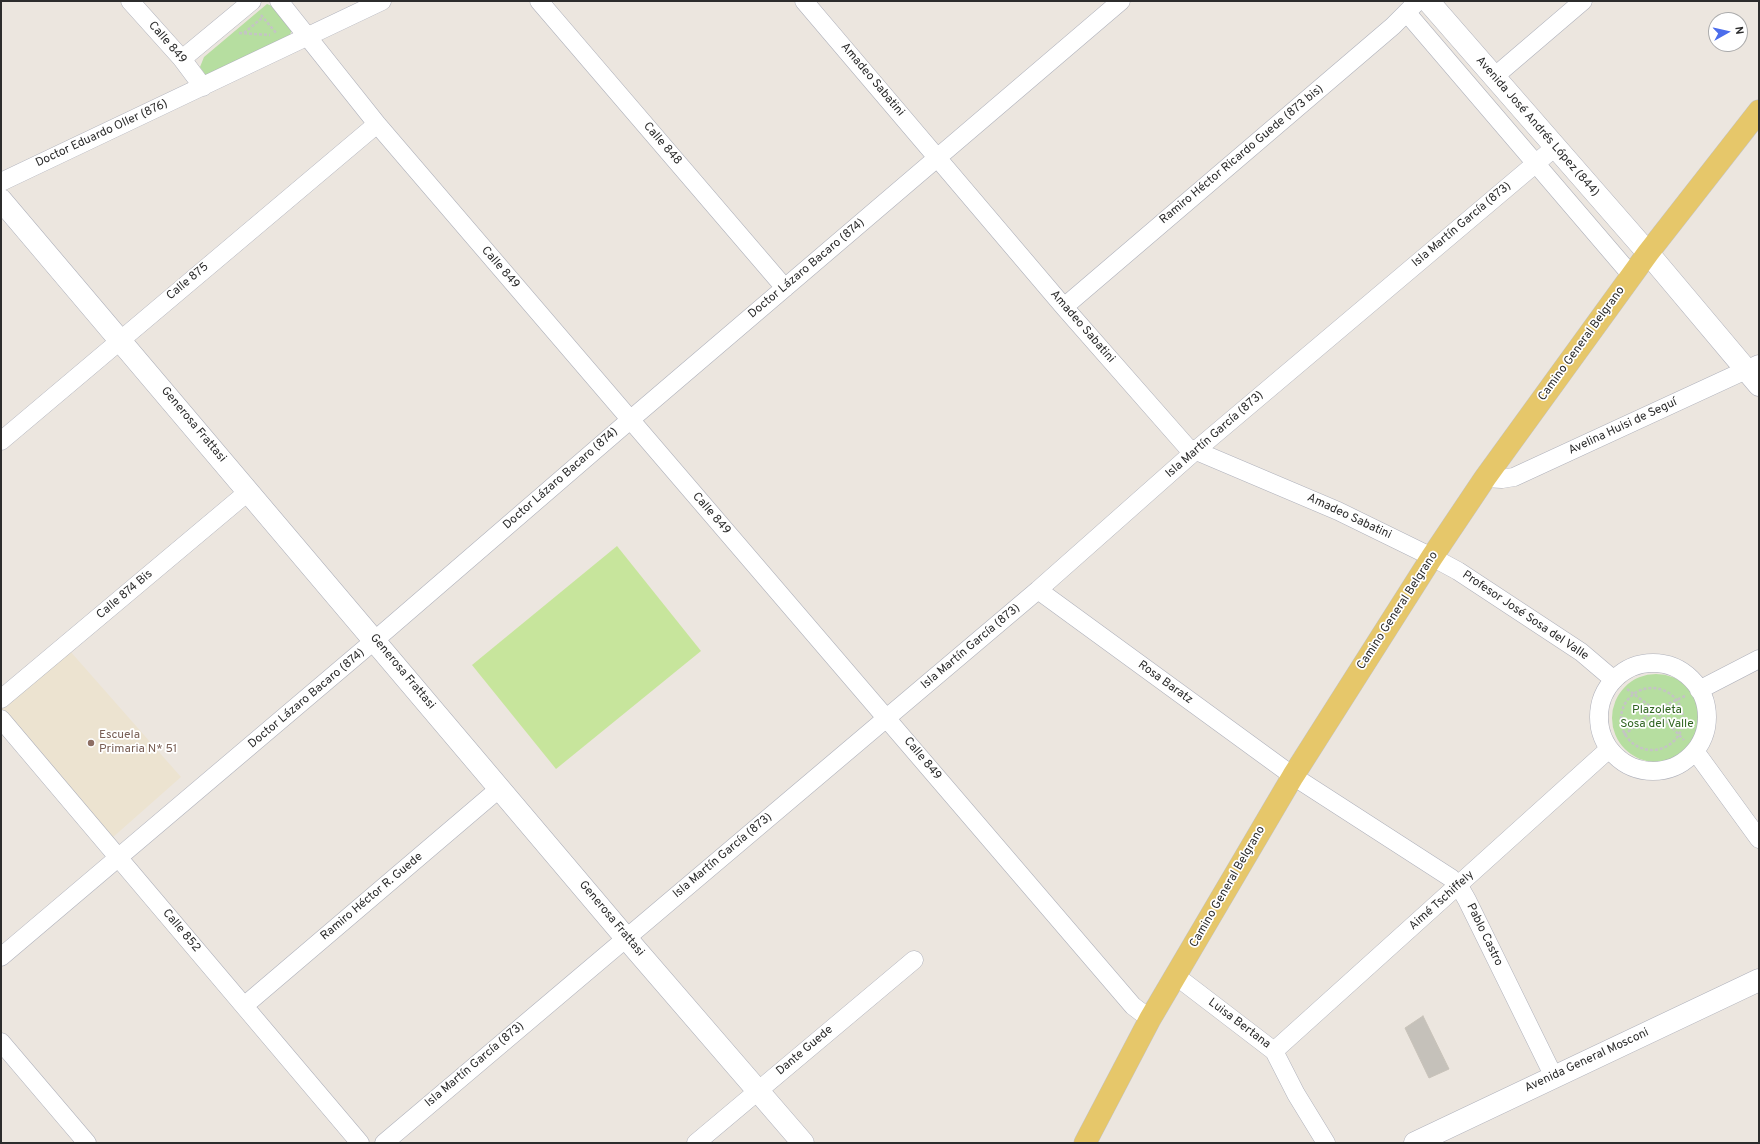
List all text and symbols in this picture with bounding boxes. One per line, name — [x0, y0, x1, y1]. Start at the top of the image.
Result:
north arrow — [1708, 12, 1748, 52]
street label: Calle 849 — [145, 19, 189, 67]
text: N — [1731, 26, 1746, 35]
street label: Amadeo Sabatini — [837, 40, 907, 120]
street label: Avenida José Andrés López (844) — [1472, 54, 1602, 200]
street label: Ramiro Héctor Ricardo Guede (873 bis) — [1157, 82, 1327, 228]
street label: Doctor Eduardo Oller (876) — [34, 97, 170, 171]
street label: Calle 848 — [640, 120, 684, 168]
street label: Isla Martín García (873) — [1410, 179, 1514, 271]
street label: Doctor Lázaro Bacaro (874) — [746, 216, 868, 322]
street label: Calle 849 — [478, 244, 522, 292]
street label: Calle 875 — [164, 260, 212, 304]
street label: Camino General Belgrano — [1536, 284, 1628, 404]
street label: Amadeo Sabatini — [1047, 288, 1117, 366]
street label: Generosa Frattasi — [157, 384, 229, 466]
street label: Isla Martín García (873) — [1163, 389, 1267, 481]
street label: Avelina Huisi de Seguí — [1566, 396, 1680, 458]
street label: Doctor Lázaro Bacaro (874) — [501, 425, 621, 533]
street label: Calle 849 — [689, 490, 733, 538]
street label: Amadeo Sabatini — [1304, 491, 1394, 543]
street label: Camino General Belgrano — [1354, 549, 1442, 673]
street label: Calle 874 Bis — [94, 567, 156, 623]
street label: Profesor José Sosa del Valle — [1459, 568, 1591, 664]
street label: Isla Martín García (873) — [919, 601, 1023, 693]
street label: Generosa Frattasi — [366, 631, 438, 713]
street label: Doctor Lázaro Bacaro (874) — [246, 646, 368, 752]
street label: Rosa Baratz — [1135, 658, 1195, 708]
park label: Plazoleta Sosa del Valle — [1620, 704, 1694, 732]
place label: Escuela Primaria N* 51 — [99, 729, 177, 757]
street label: Calle 849 — [900, 735, 944, 783]
marker: Escuela Primaria N* 51 — [86, 738, 96, 748]
street label: Isla Martín García (873) — [671, 810, 775, 902]
street label: Camino General Belgrano — [1187, 824, 1269, 950]
street label: Ramiro Héctor R. Guede — [318, 850, 426, 944]
street label: Aimé Tschiffely — [1407, 868, 1477, 934]
street label: Generosa Frattasi — [575, 878, 647, 960]
street label: Pablo Castro — [1463, 901, 1505, 969]
street label: Calle 852 — [159, 907, 203, 955]
street label: Luisa Bertana — [1205, 996, 1273, 1052]
street label: Isla Martín García (873) — [423, 1019, 527, 1111]
street label: Dante Guede — [774, 1023, 836, 1079]
street label: Avenida General Mosconi — [1523, 1026, 1651, 1096]

